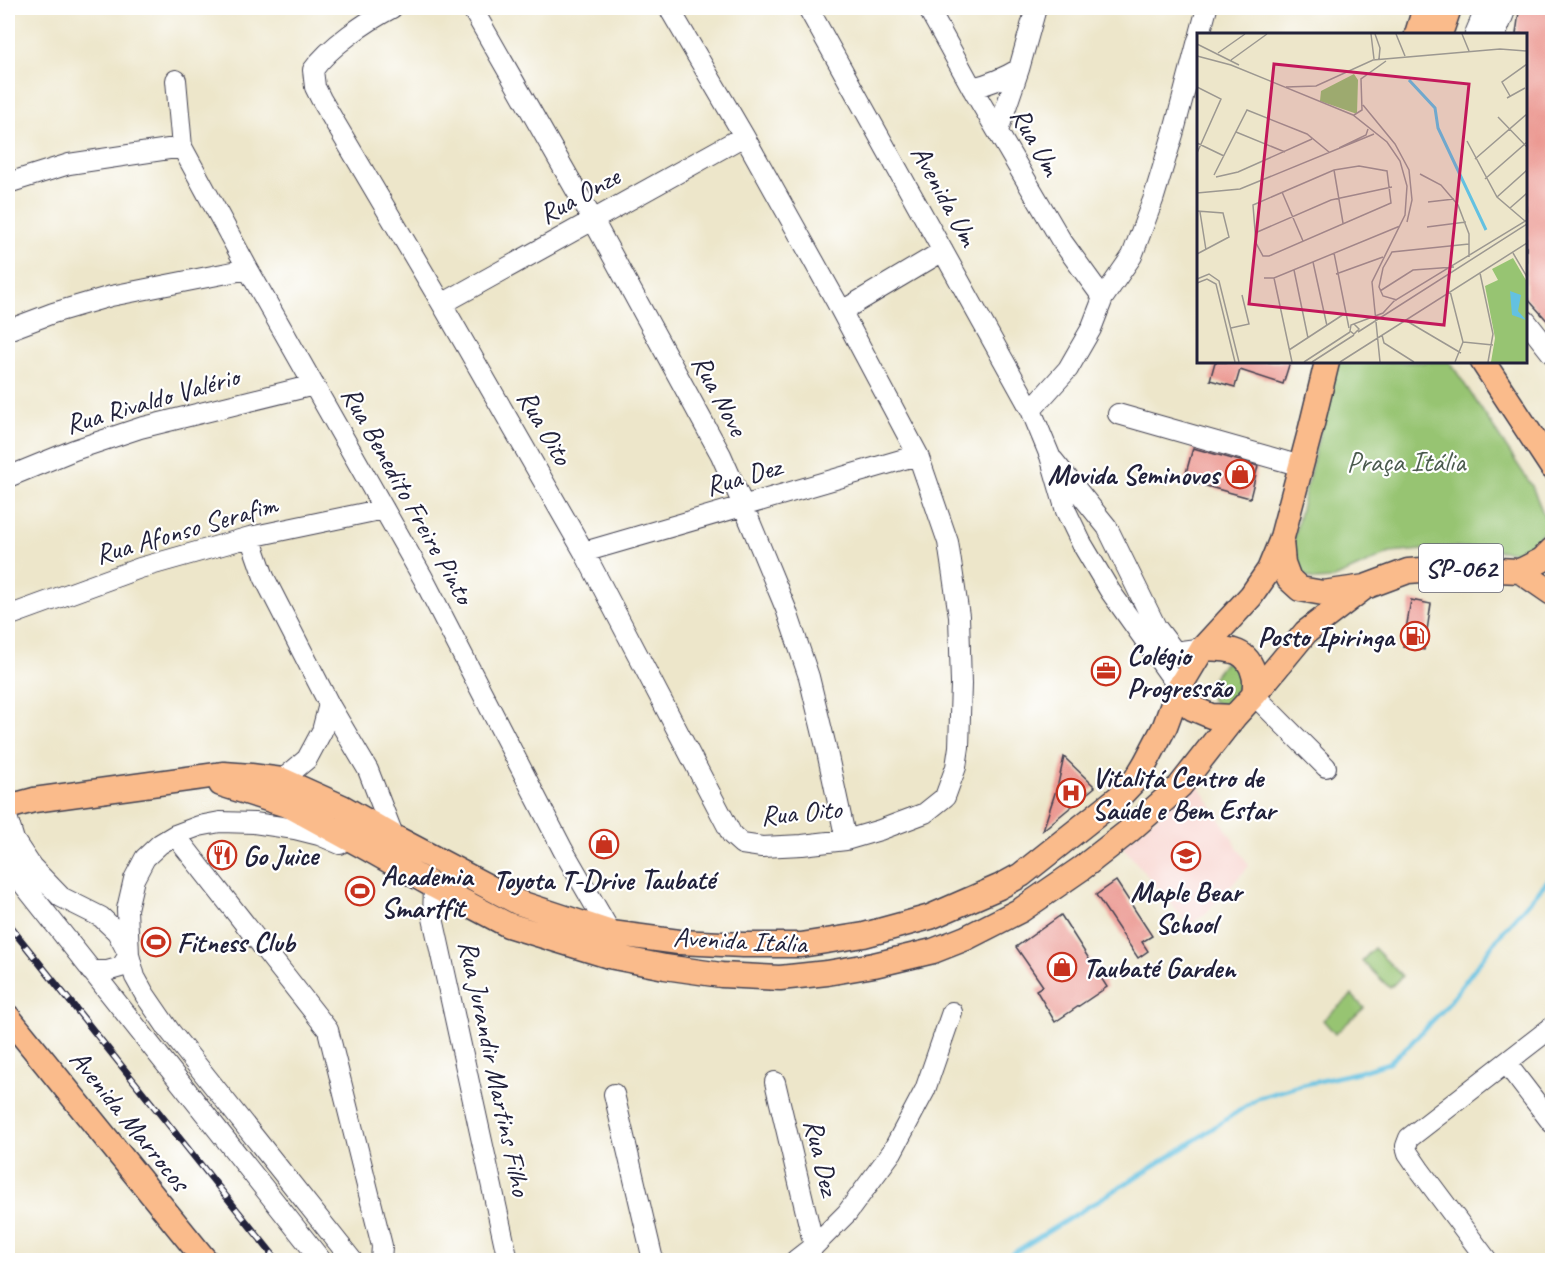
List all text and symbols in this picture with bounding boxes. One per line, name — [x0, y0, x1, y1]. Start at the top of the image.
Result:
inset map — [1197, 33, 1527, 363]
street label: Rua Um — [1003, 101, 1070, 183]
street label: Avenida Um — [903, 139, 988, 253]
street label: Rua Onze — [532, 158, 627, 231]
street label: Rua Nove — [684, 349, 757, 443]
street label: Rua Rivaldo Valério — [61, 358, 246, 441]
street label: Rua Benedito Freire Pinto — [334, 380, 484, 612]
street label: Rua Oito — [510, 383, 581, 473]
park label: Praça Itália — [1347, 444, 1467, 479]
street label: Rua Dez — [701, 448, 788, 503]
place label: Movida Seminovos — [1048, 457, 1222, 492]
shop icon: Movida Seminovos — [1224, 458, 1256, 490]
street label: Rua Afonso Serafim — [91, 486, 283, 572]
road number: SP-062 — [1419, 544, 1503, 592]
place label: Posto Ipiringa — [1258, 619, 1397, 654]
fuel station icon: Posto Ipiringa — [1399, 620, 1431, 652]
place label: Colégio Progressão — [1127, 638, 1234, 705]
office icon: Colégio Progressão — [1090, 655, 1122, 687]
place label: Vitalitá Centro de Saúde e Bem Estar — [1092, 760, 1278, 827]
hospital icon: Vitalitá Centro de Saúde e Bem Estar — [1055, 777, 1087, 809]
street label: Rua Oito — [759, 791, 845, 833]
shop icon: Toyota T-Drive Taubaté — [588, 828, 620, 860]
place label: Go Juice — [243, 838, 321, 873]
restaurant icon: Go Juice — [206, 839, 238, 871]
school or university icon: Maple Bear School — [1170, 840, 1202, 872]
place label: Academia Smartfit — [381, 858, 475, 925]
place label: Toyota T-Drive Taubaté — [493, 862, 720, 897]
place label: Maple Bear School — [1130, 874, 1244, 941]
sports icon: Academia Smartfit — [344, 875, 376, 907]
street label: Avenida Itália — [672, 919, 809, 961]
place label: Fitness Club — [177, 925, 297, 960]
sports icon: Fitness Club — [140, 926, 172, 958]
street label: Rua Jurandir Martins Filho — [451, 937, 540, 1201]
place label: Taubaté Garden — [1083, 950, 1237, 985]
shop icon: Taubaté Garden — [1046, 951, 1078, 983]
street label: Avenida Marrocos — [62, 1042, 199, 1200]
street label: Rua Dez — [796, 1116, 848, 1201]

